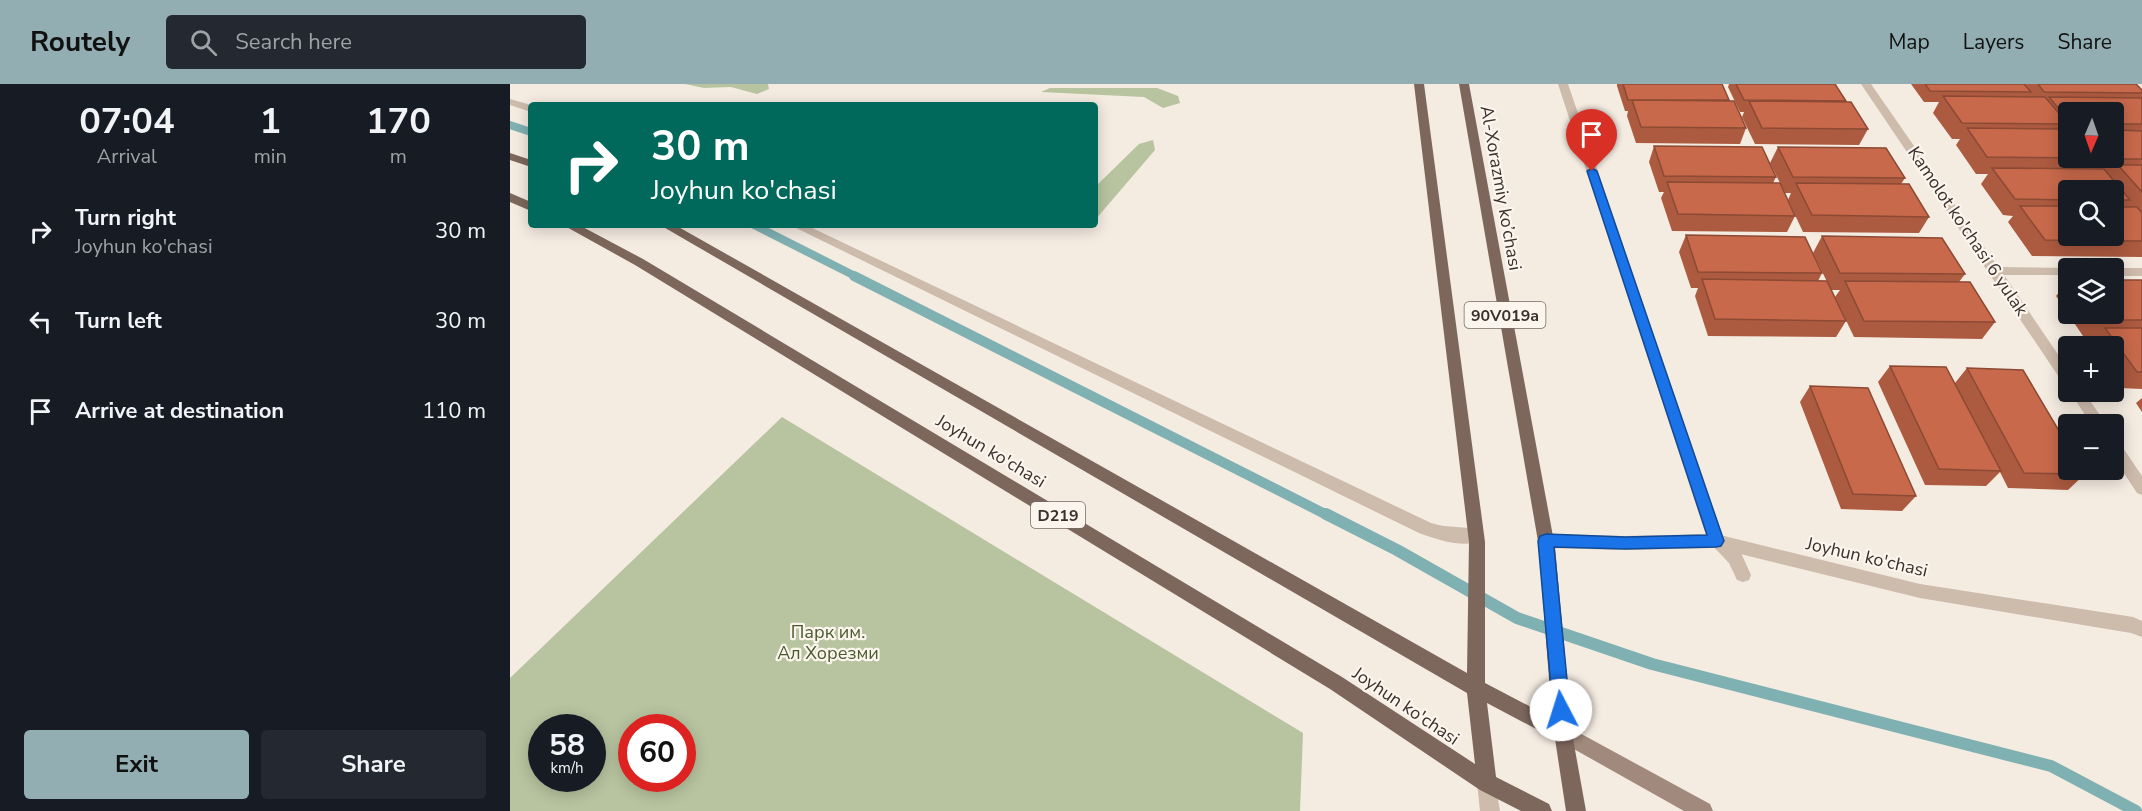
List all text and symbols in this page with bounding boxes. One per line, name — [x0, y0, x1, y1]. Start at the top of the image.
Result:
search box — [166, 15, 586, 69]
text: Routely — [30, 23, 130, 61]
icon: search — [187, 26, 220, 59]
text: Search here — [235, 27, 352, 57]
text: Map — [1888, 28, 1930, 56]
text: Layers — [1963, 28, 2024, 56]
text: Share — [2057, 28, 2112, 56]
text: 07:04 — [79, 97, 175, 146]
text: 1 — [259, 97, 281, 146]
text: 170 — [366, 97, 431, 146]
north arrow — [2058, 102, 2124, 168]
map controls — [2058, 102, 2124, 480]
street label: Al-Xorazmiy ko’chasi — [1475, 104, 1527, 272]
pin — [1566, 109, 1617, 171]
text: 30 m — [651, 118, 750, 175]
icon: arrive — [1575, 118, 1608, 151]
icon: right — [552, 126, 630, 204]
street label: Kamolot ko'chasi 6 yulak — [1902, 142, 2034, 321]
text: Arrival — [97, 143, 157, 170]
text: min — [254, 143, 287, 170]
text: m — [390, 143, 407, 170]
text: Joyhun ko'chasi — [651, 172, 837, 209]
button: search — [2058, 180, 2124, 246]
text: Turn right — [75, 203, 176, 233]
icon: right — [24, 215, 57, 248]
text: 30 m — [435, 216, 486, 246]
text: Joyhun ko'chasi — [75, 233, 213, 260]
button: layers — [2058, 258, 2124, 324]
road number: 90V019a — [1464, 302, 1546, 328]
icon: left — [24, 305, 57, 338]
text: Turn left — [75, 306, 162, 336]
text: 30 m — [435, 306, 486, 336]
button: + — [2058, 336, 2124, 402]
icon: arrive — [24, 395, 57, 428]
text: Arrive at destination — [75, 396, 284, 426]
text: 110 m — [422, 396, 486, 426]
street label: Joyhun ko'chasi — [931, 408, 1050, 493]
button: − — [2058, 414, 2124, 480]
road number: D219 — [1031, 502, 1085, 528]
street label: Joyhun ko'chasi — [1803, 531, 1930, 583]
park label: Парк им. Ал Хорезми — [777, 620, 879, 665]
street label: Joyhun ko'chasi — [1347, 661, 1464, 751]
position arrow — [1529, 678, 1593, 742]
speed limit sign: 60 — [618, 714, 696, 792]
text: 58 — [549, 725, 585, 766]
button: Exit — [24, 730, 249, 799]
button: Share — [261, 730, 486, 799]
text: km/h — [550, 758, 584, 778]

